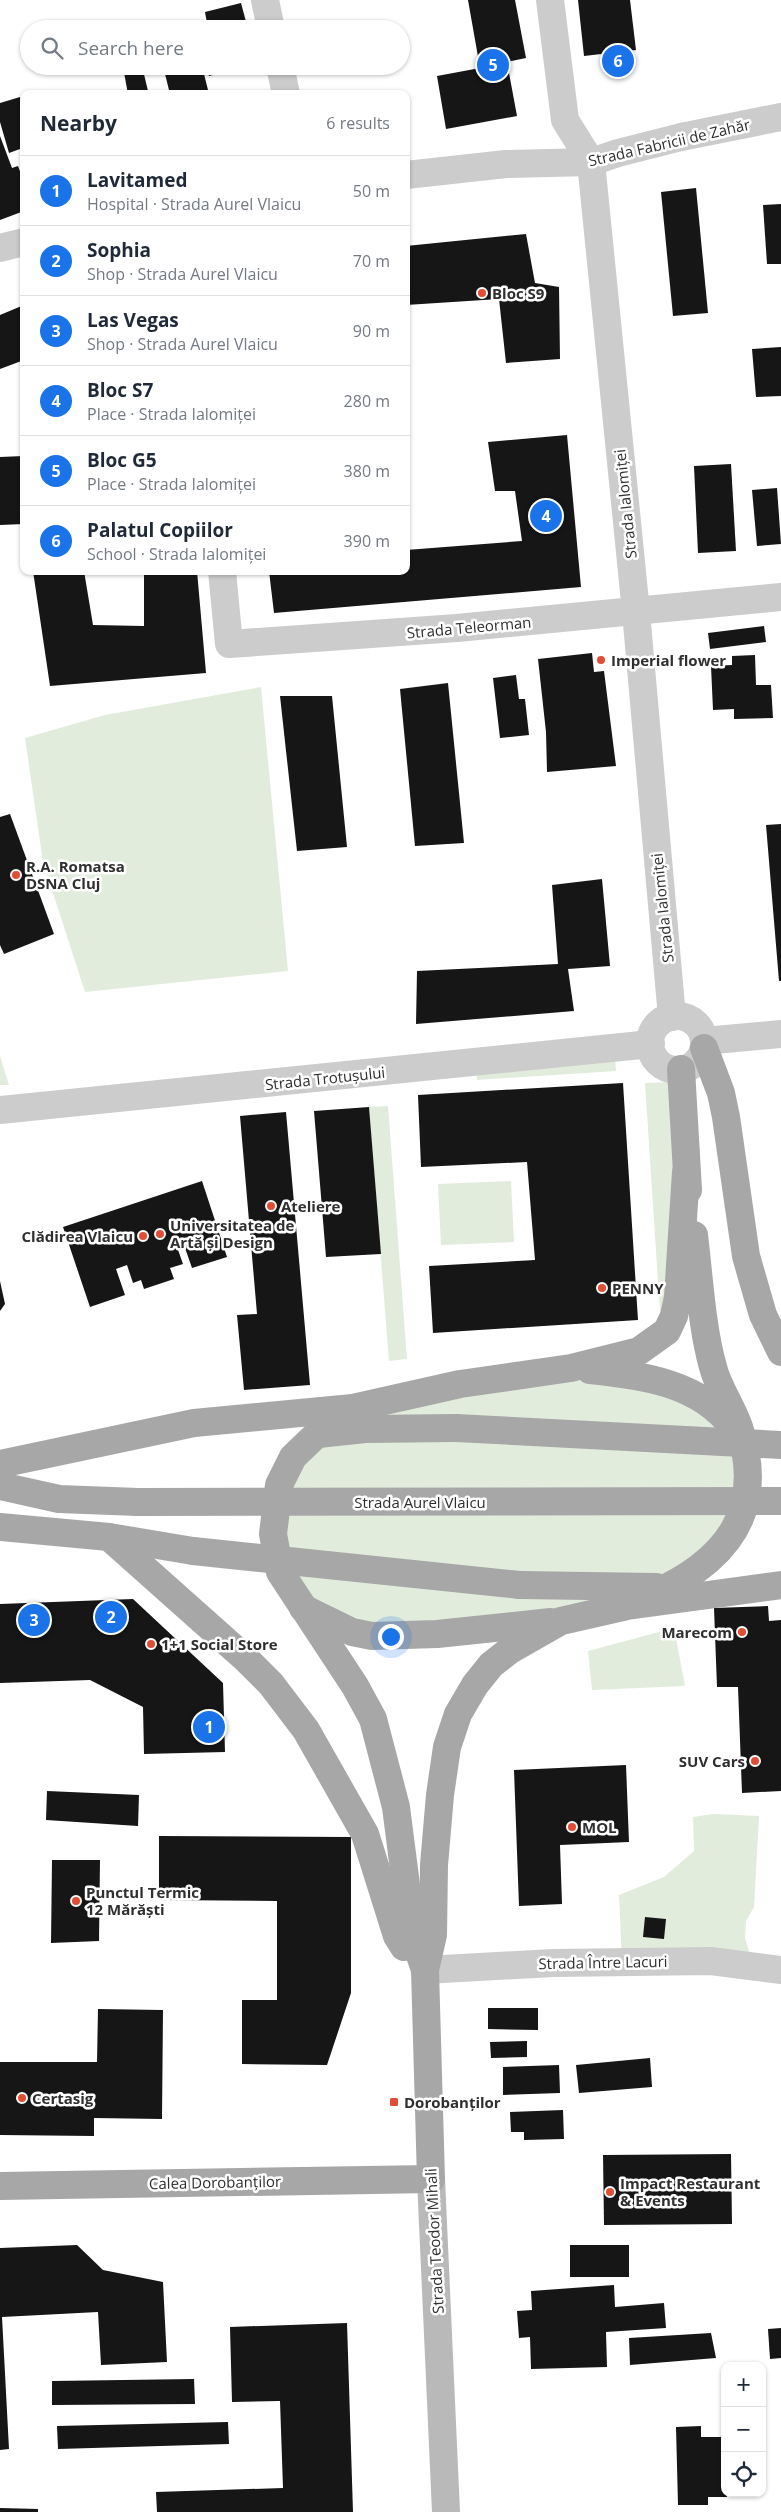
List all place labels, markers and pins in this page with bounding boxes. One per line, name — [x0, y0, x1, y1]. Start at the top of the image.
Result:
pin: 6 — [602, 42, 634, 80]
pin: 5 — [477, 46, 509, 84]
place label: Bloc S9 — [492, 283, 545, 303]
marker: Bloc S9 — [476, 287, 488, 299]
pin: 4 — [530, 497, 562, 535]
place label: Imperial flower — [611, 650, 726, 670]
marker: Imperial flower — [595, 654, 607, 666]
place label: R.A. Romatsa DSNA Cluj — [26, 856, 125, 893]
marker: R.A. Romatsa DSNA Cluj — [10, 869, 22, 881]
place label: Ateliere — [281, 1196, 341, 1216]
marker: Ateliere — [265, 1200, 277, 1212]
place label: Universitatea de Artă și Design — [170, 1215, 294, 1252]
place label: Clădirea Vlaicu — [22, 1226, 133, 1246]
marker: Universitatea de Artă și Design — [154, 1228, 166, 1240]
marker: Clădirea Vlaicu — [137, 1230, 149, 1242]
place label: PENNY — [612, 1278, 664, 1298]
marker: PENNY — [596, 1282, 608, 1294]
pin: 2 — [95, 1598, 127, 1636]
pin: 3 — [18, 1601, 50, 1639]
place label: Marecom — [661, 1622, 732, 1642]
marker: Marecom — [736, 1626, 748, 1638]
place label: 1+1 Social Store — [161, 1634, 278, 1654]
marker: 1+1 Social Store — [145, 1638, 157, 1650]
pin: 1 — [193, 1708, 225, 1746]
place label: SUV Cars — [679, 1751, 745, 1771]
marker: SUV Cars — [749, 1755, 761, 1767]
place label: MOL — [582, 1817, 617, 1837]
marker: MOL — [566, 1821, 578, 1833]
place label: Punctul Termic 12 Mărăști — [86, 1882, 199, 1919]
marker: Punctul Termic 12 Mărăști — [70, 1895, 82, 1907]
place label: Certasig — [32, 2088, 94, 2108]
marker: Certasig — [16, 2092, 28, 2104]
place label: Dorobanților — [404, 2092, 501, 2112]
marker: Dorobanților — [388, 2096, 400, 2108]
place label: Impact Restaurant & Events — [620, 2173, 761, 2210]
marker: Impact Restaurant & Events — [604, 2186, 616, 2198]

